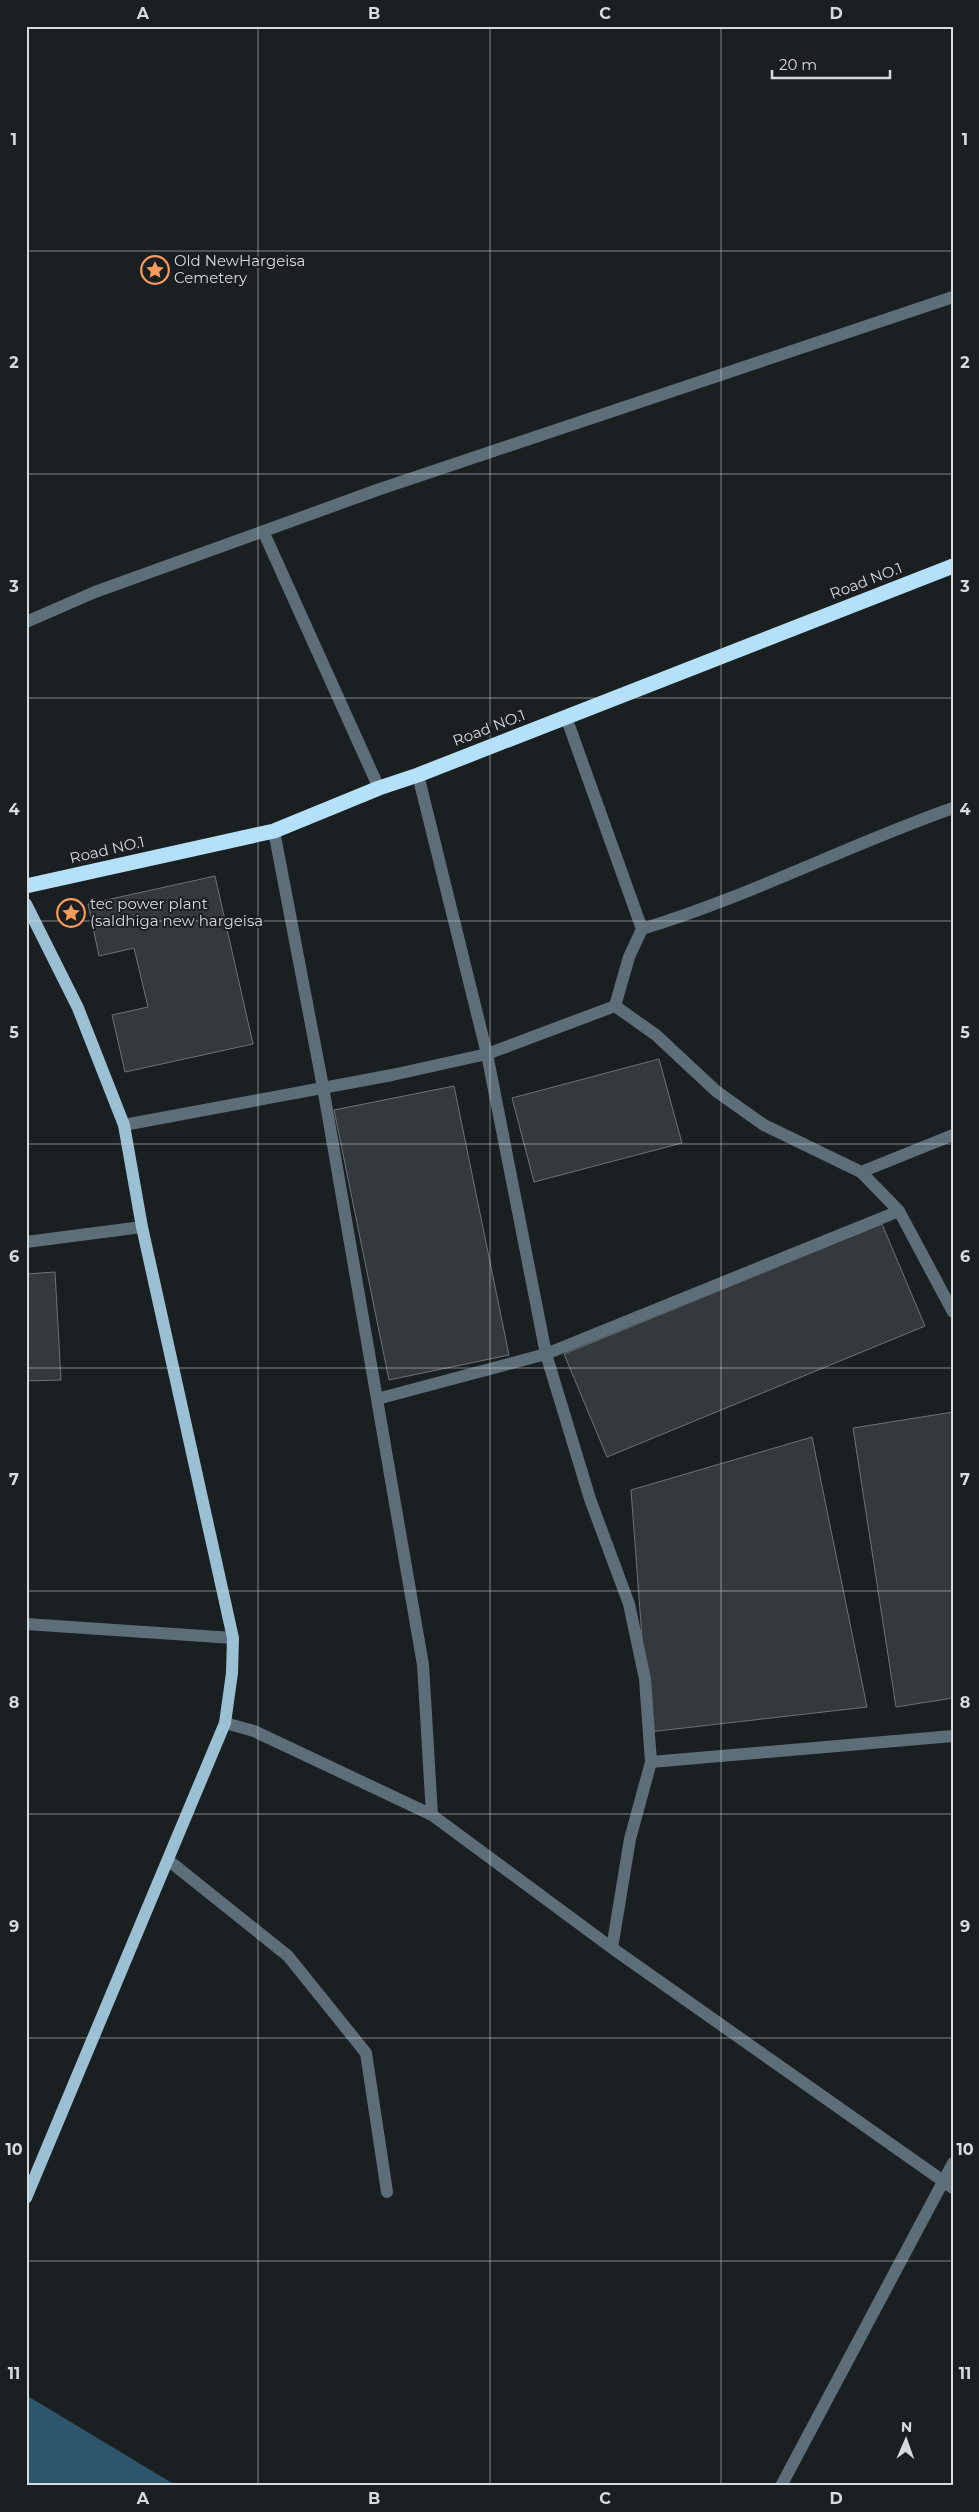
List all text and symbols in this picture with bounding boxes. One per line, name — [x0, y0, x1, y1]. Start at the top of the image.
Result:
text: A — [136, 4, 150, 23]
text: B — [368, 4, 380, 23]
text: C — [599, 4, 611, 23]
text: D — [829, 4, 843, 23]
scale bar — [772, 48, 889, 80]
text: 20 m — [779, 55, 817, 74]
text: 1 — [11, 130, 17, 149]
text: 1 — [962, 130, 968, 149]
place label: Old NewHargeisa Cemetery — [174, 251, 305, 287]
place icon: Old NewHargeisa Cemetery — [140, 255, 170, 285]
text: 2 — [9, 353, 19, 372]
text: 2 — [960, 353, 970, 372]
street label: Road NO.1 — [827, 558, 905, 603]
text: 3 — [8, 577, 19, 596]
text: 3 — [959, 577, 970, 596]
street label: Road NO.1 — [450, 705, 528, 750]
text: 4 — [8, 800, 20, 819]
text: 4 — [959, 800, 971, 819]
street label: Road NO.1 — [68, 832, 146, 867]
place label: tec power plant (saldhiga new hargeisa — [90, 894, 263, 930]
place icon: tec power plant (saldhiga new hargeisa — [56, 898, 86, 928]
text: 5 — [9, 1023, 19, 1042]
text: 5 — [960, 1023, 970, 1042]
text: 6 — [9, 1247, 19, 1266]
text: 6 — [960, 1247, 970, 1266]
text: 7 — [9, 1470, 19, 1489]
text: 7 — [960, 1470, 970, 1489]
text: 8 — [9, 1693, 19, 1712]
text: 8 — [960, 1693, 970, 1712]
text: 9 — [9, 1917, 19, 1936]
text: 9 — [960, 1917, 970, 1936]
text: 10 — [5, 2140, 23, 2159]
text: 10 — [956, 2140, 974, 2159]
text: 11 — [8, 2364, 20, 2383]
text: 11 — [959, 2364, 971, 2383]
north arrow — [882, 2414, 932, 2464]
text: N — [900, 2418, 912, 2436]
text: A — [136, 2489, 150, 2508]
text: B — [368, 2489, 380, 2508]
text: C — [599, 2489, 611, 2508]
text: D — [829, 2489, 843, 2508]

